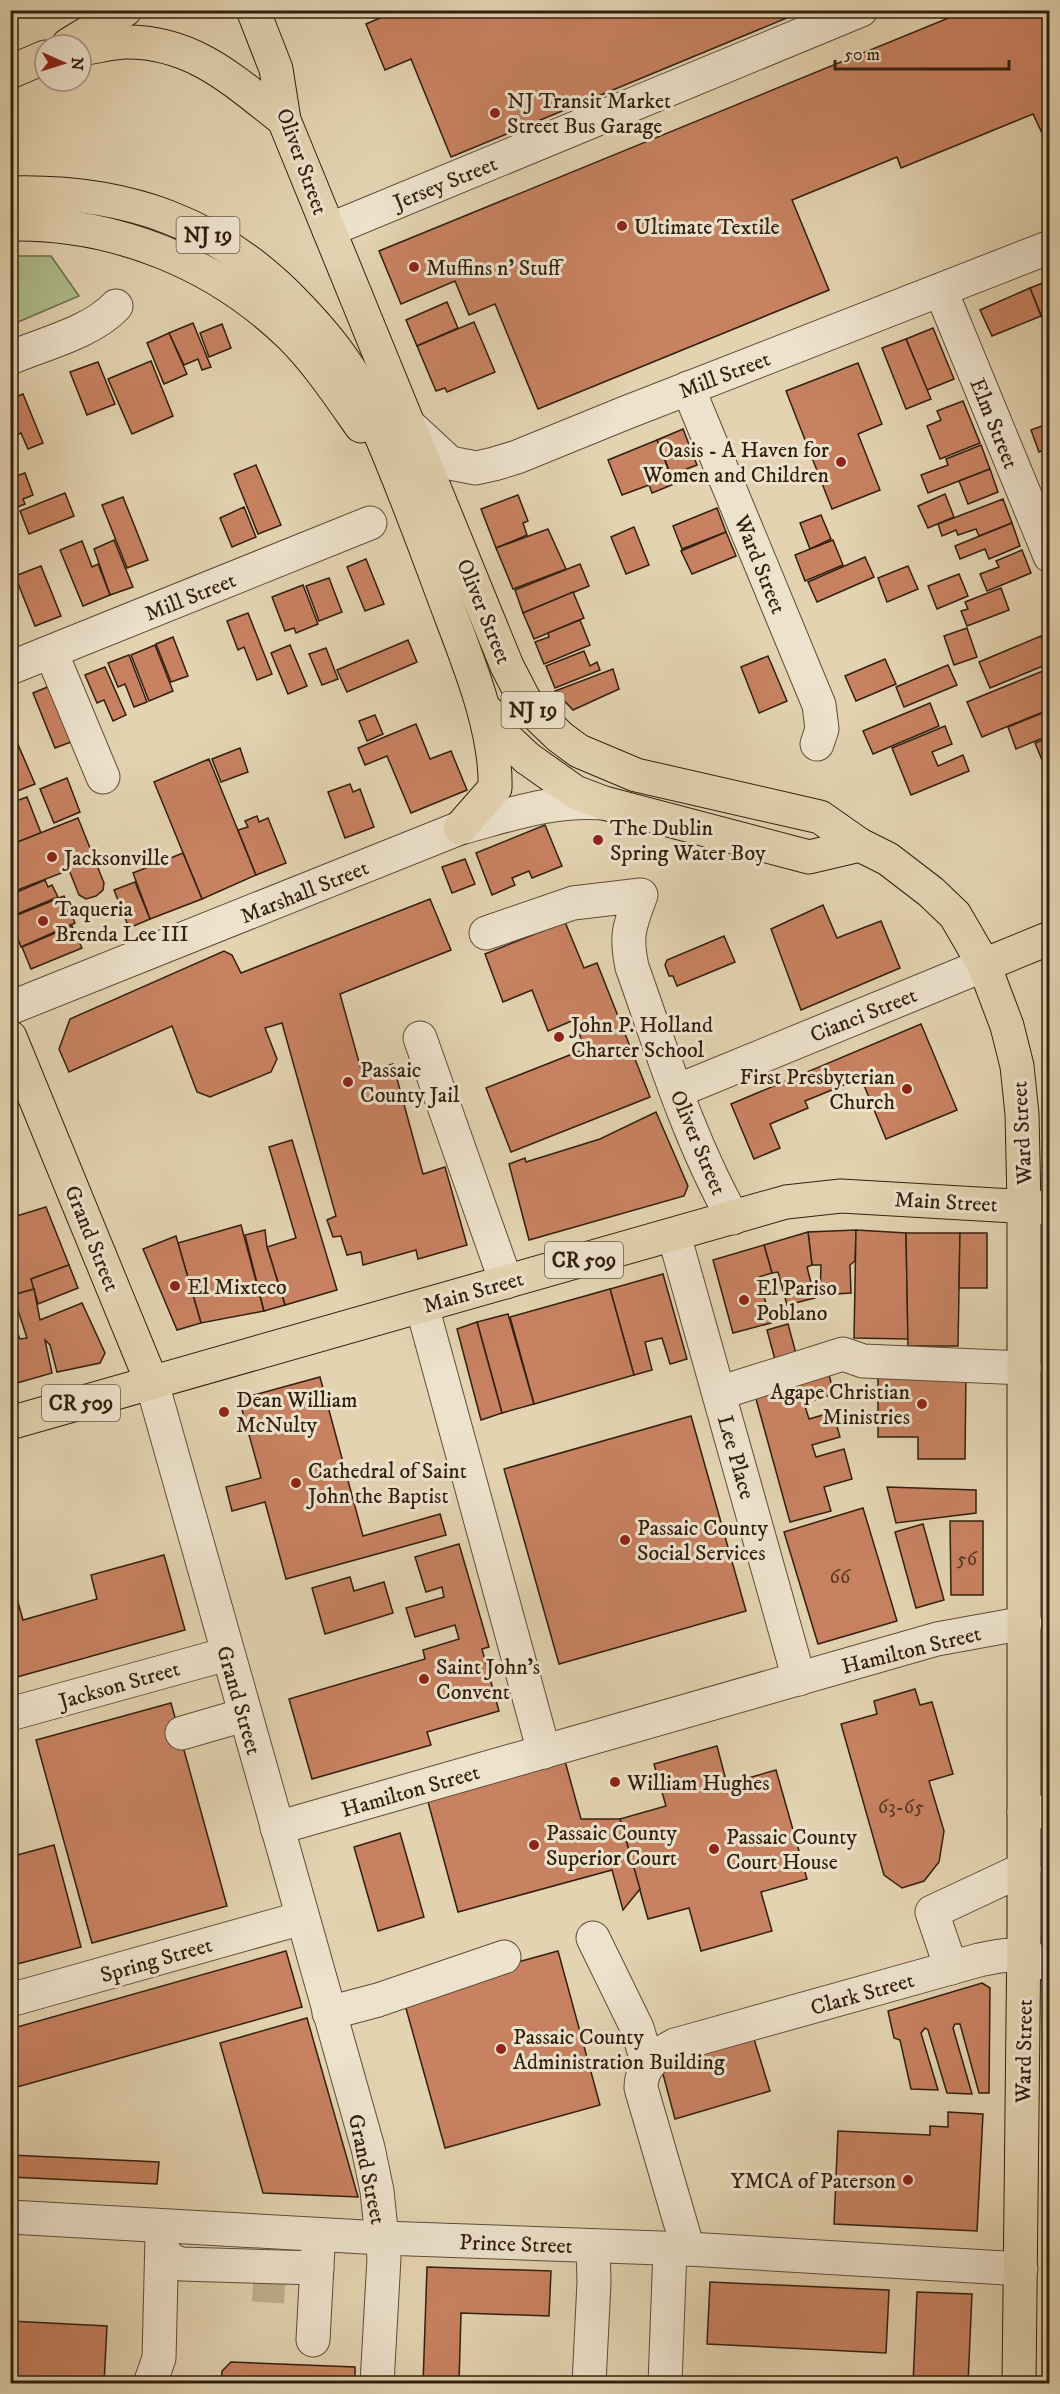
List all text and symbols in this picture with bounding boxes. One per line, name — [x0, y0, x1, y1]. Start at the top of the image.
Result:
north arrow — [33, 33, 93, 93]
scale bar — [835, 33, 1009, 71]
text: 50 m — [844, 44, 880, 66]
text: N — [67, 57, 87, 71]
place label: NJ Transit Market Street Bus Garage — [507, 88, 671, 140]
street label: Oliver Street — [270, 105, 333, 218]
marker: NJ Transit Market Street Bus Garage — [488, 106, 502, 120]
street label: Jersey Street — [388, 150, 501, 217]
place label: Ultimate Textile — [634, 214, 780, 241]
road number: NJ 19 — [176, 217, 240, 253]
marker: Ultimate Textile — [615, 219, 629, 233]
place label: Muffins n' Stuff — [426, 255, 564, 282]
marker: Muffins n' Stuff — [407, 260, 421, 274]
street label: Mill Street — [675, 346, 774, 405]
street label: Elm Street — [963, 374, 1024, 473]
place label: Oasis - A Haven for Women and Children — [642, 437, 830, 489]
marker: Oasis - A Haven for Women and Children — [834, 455, 848, 469]
street label: Ward Street — [727, 510, 792, 618]
street label: Oliver Street — [450, 555, 517, 668]
street label: Mill Street — [141, 567, 240, 628]
road number: NJ 19 — [502, 692, 564, 728]
place label: The Dublin Spring Water Boy — [610, 815, 766, 867]
marker: The Dublin Spring Water Boy — [591, 833, 605, 847]
place label: Jacksonville — [62, 845, 169, 872]
marker: Jacksonville — [45, 850, 59, 864]
street label: Marshall Street — [237, 854, 373, 930]
place label: Taqueria Brenda Lee III — [55, 896, 189, 948]
marker: Taqueria Brenda Lee III — [36, 914, 50, 928]
street label: Cianci Street — [806, 982, 921, 1049]
place label: John P. Holland Charter School — [569, 1012, 713, 1064]
marker: John P. Holland Charter School — [552, 1030, 566, 1044]
place label: Passaic County Jail — [360, 1057, 460, 1109]
place label: First Presbyterian Church — [740, 1064, 895, 1116]
marker: Passaic County Jail — [341, 1075, 355, 1089]
street label: Ward Street — [1006, 1080, 1039, 1187]
marker: First Presbyterian Church — [900, 1082, 914, 1096]
street label: Oliver Street — [663, 1086, 732, 1199]
street label: Grand Street — [58, 1182, 125, 1296]
street label: Main Street — [894, 1186, 998, 1219]
road number: CR 509 — [545, 1242, 623, 1278]
street label: Main Street — [420, 1265, 527, 1320]
place label: El Mixteco — [187, 1274, 287, 1301]
place label: El Pariso Poblano — [756, 1275, 837, 1327]
marker: El Mixteco — [168, 1279, 182, 1293]
marker: El Pariso Poblano — [737, 1293, 751, 1307]
place label: Agape Christian Ministries — [770, 1379, 910, 1431]
road number: CR 509 — [42, 1385, 120, 1421]
place label: Dean William McNulty — [236, 1387, 358, 1439]
marker: Agape Christian Ministries — [915, 1397, 929, 1411]
marker: Dean William McNulty — [217, 1405, 231, 1419]
street label: Lee Place — [711, 1412, 760, 1502]
place label: Cathedral of Saint John the Baptist — [306, 1458, 467, 1510]
marker: Cathedral of Saint John the Baptist — [289, 1476, 303, 1490]
place label: Passaic County Social Services — [637, 1515, 768, 1567]
marker: Passaic County Social Services — [618, 1533, 632, 1547]
house number: 56 — [957, 1547, 978, 1572]
house number: 66 — [830, 1565, 851, 1590]
street label: Hamilton Street — [839, 1620, 984, 1681]
street label: Grand Street — [210, 1643, 267, 1758]
place label: Saint John's Convent — [436, 1654, 540, 1706]
street label: Jackson Street — [54, 1655, 183, 1716]
marker: Saint John's Convent — [417, 1672, 431, 1686]
street label: Hamilton Street — [338, 1759, 483, 1824]
place label: William Hughes — [626, 1770, 770, 1797]
marker: William Hughes — [608, 1775, 622, 1789]
house number: 63-65 — [878, 1795, 924, 1820]
place label: Passaic County Superior Court — [546, 1820, 677, 1872]
place label: Passaic County Court House — [726, 1824, 857, 1876]
marker: Passaic County Superior Court — [527, 1838, 541, 1852]
marker: Passaic County Court House — [707, 1842, 721, 1856]
street label: Spring Street — [97, 1932, 216, 1989]
street label: Clark Street — [808, 1967, 917, 2022]
street label: Ward Street — [1010, 1999, 1039, 2104]
place label: Passaic County Administration Building — [513, 2024, 725, 2076]
marker: Passaic County Administration Building — [494, 2042, 508, 2056]
street label: Grand Street — [342, 2112, 391, 2227]
place label: YMCA of Paterson — [731, 2168, 897, 2195]
marker: YMCA of Paterson — [901, 2173, 915, 2187]
street label: Prince Street — [459, 2229, 573, 2260]

